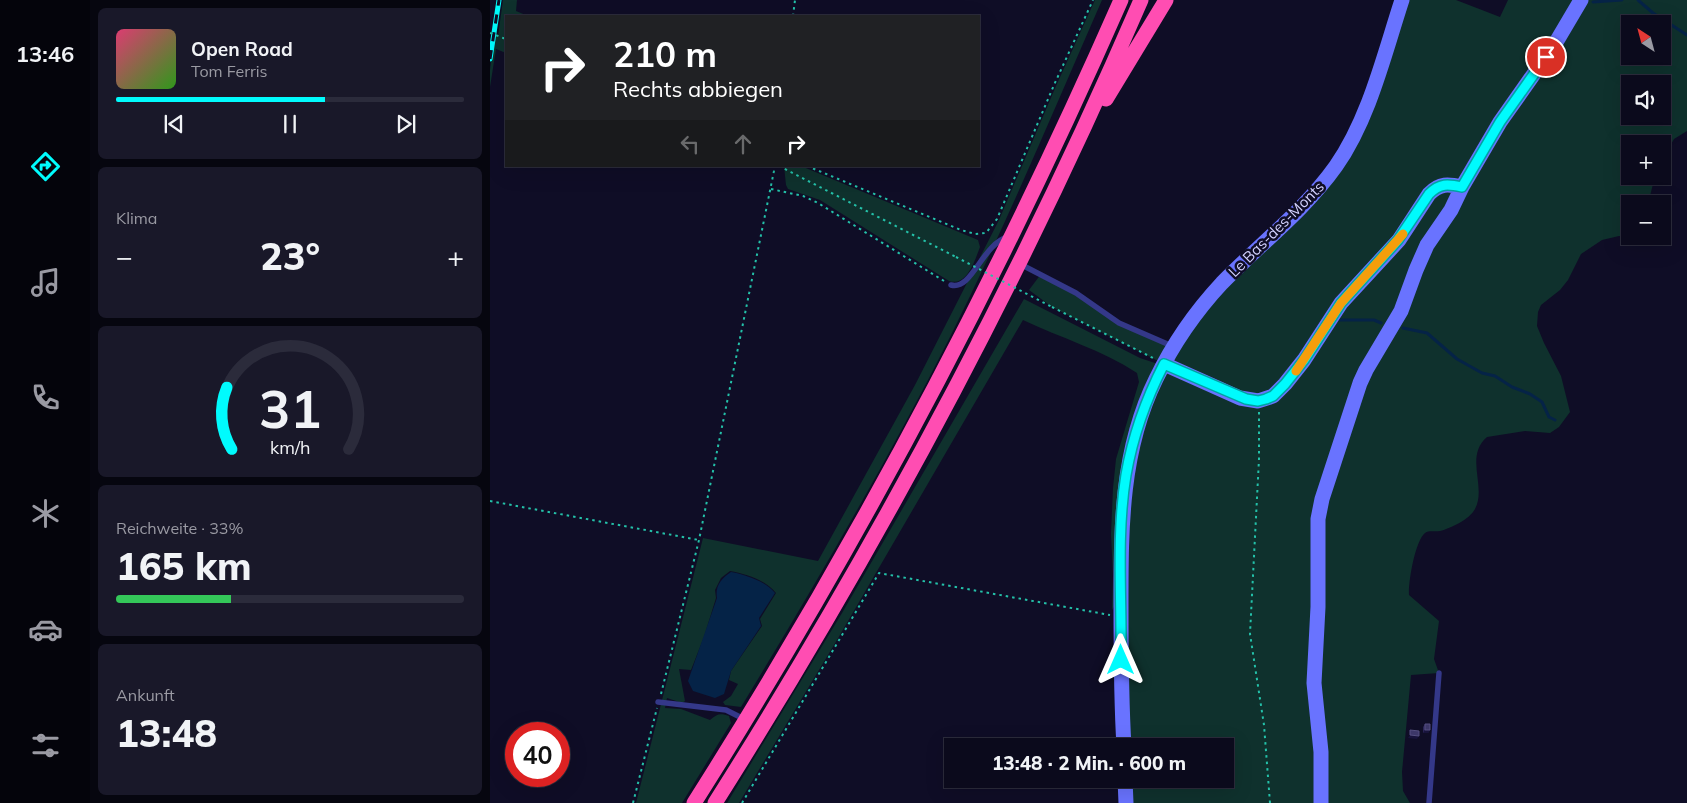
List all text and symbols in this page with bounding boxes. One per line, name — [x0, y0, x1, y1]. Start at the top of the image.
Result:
north arrow — [1621, 15, 1671, 65]
map controls — [1621, 15, 1671, 245]
text: 210 m — [613, 32, 717, 76]
icon: right — [530, 35, 595, 100]
pin — [1525, 36, 1567, 78]
text: Open Road — [191, 37, 293, 61]
text: 13:46 — [16, 40, 74, 68]
icon: arrive — [1532, 43, 1560, 71]
text: Tom Ferris — [191, 61, 268, 81]
text: Rechts abbiegen — [613, 75, 783, 103]
button: sound — [1621, 75, 1671, 125]
icon: previous — [160, 110, 188, 138]
icon: pause — [276, 110, 304, 138]
icon: next — [392, 110, 420, 138]
icon: left — [676, 130, 704, 158]
icon: ahead — [729, 130, 757, 158]
icon: right — [782, 130, 810, 158]
button: + — [1621, 135, 1671, 185]
icon: directions — [28, 149, 63, 184]
street label: Le Bas-des-Monts — [1224, 177, 1328, 281]
button: − — [1621, 195, 1671, 245]
text: Klima — [116, 208, 157, 228]
text: 23° — [260, 232, 320, 280]
text: − — [116, 239, 133, 274]
text: + — [447, 239, 464, 274]
icon: music — [28, 265, 63, 300]
text: 31 — [259, 376, 321, 441]
icon: phone — [28, 380, 63, 415]
text: km/h — [270, 436, 310, 458]
icon: climate — [28, 496, 63, 531]
text: Reichweite · 33% — [116, 518, 243, 538]
text: 165 km — [116, 542, 252, 590]
icon: car — [28, 612, 63, 647]
position arrow — [1094, 633, 1146, 685]
text: Ankunft — [116, 685, 175, 705]
text: 13:48 — [116, 709, 217, 757]
speed limit sign: 40 — [505, 722, 570, 787]
icon: filters — [28, 728, 63, 763]
text: 13:48 · 2 Min. · 600 m — [992, 751, 1186, 775]

